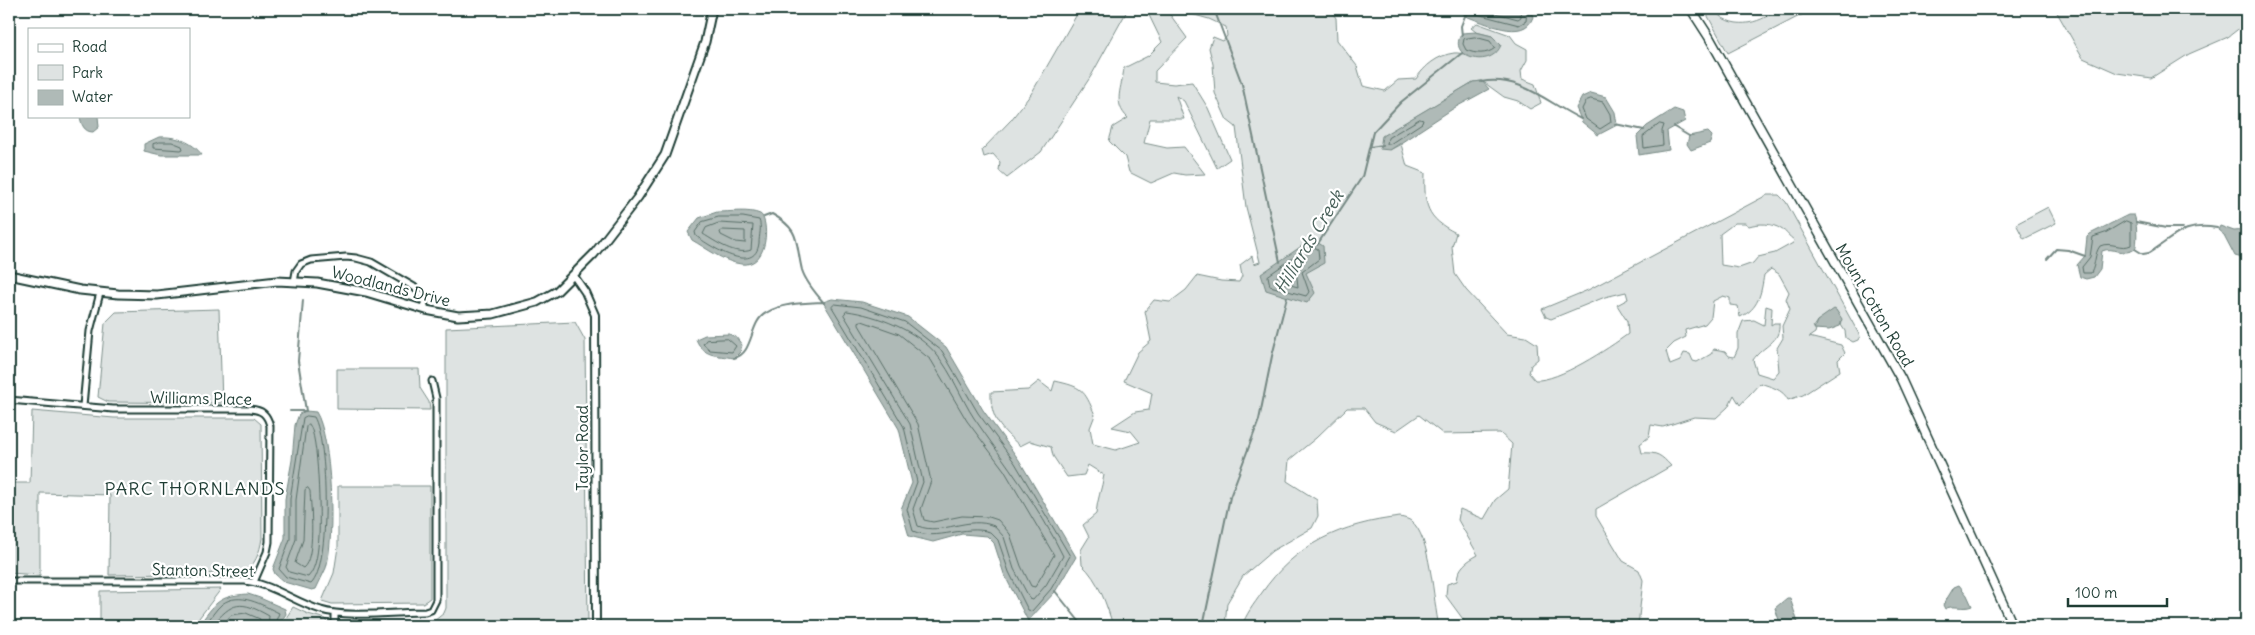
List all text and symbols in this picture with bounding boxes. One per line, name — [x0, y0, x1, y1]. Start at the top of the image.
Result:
legend — [28, 28, 190, 118]
text: Road — [72, 37, 107, 56]
text: Park — [72, 63, 103, 82]
text: Water — [72, 87, 113, 106]
water label: Hilliards Creek — [1269, 184, 1349, 298]
street label: Mount Cotton Road — [1832, 240, 1918, 370]
street label: Woodlands Drive — [330, 262, 452, 310]
street label: Williams Place — [150, 387, 252, 409]
street label: Taylor Road — [572, 405, 592, 491]
district label: PARC THORNLANDS — [104, 477, 286, 500]
street label: Stanton Street — [152, 559, 255, 581]
scale bar — [2068, 575, 2166, 607]
text: 100 m — [2075, 583, 2117, 602]

